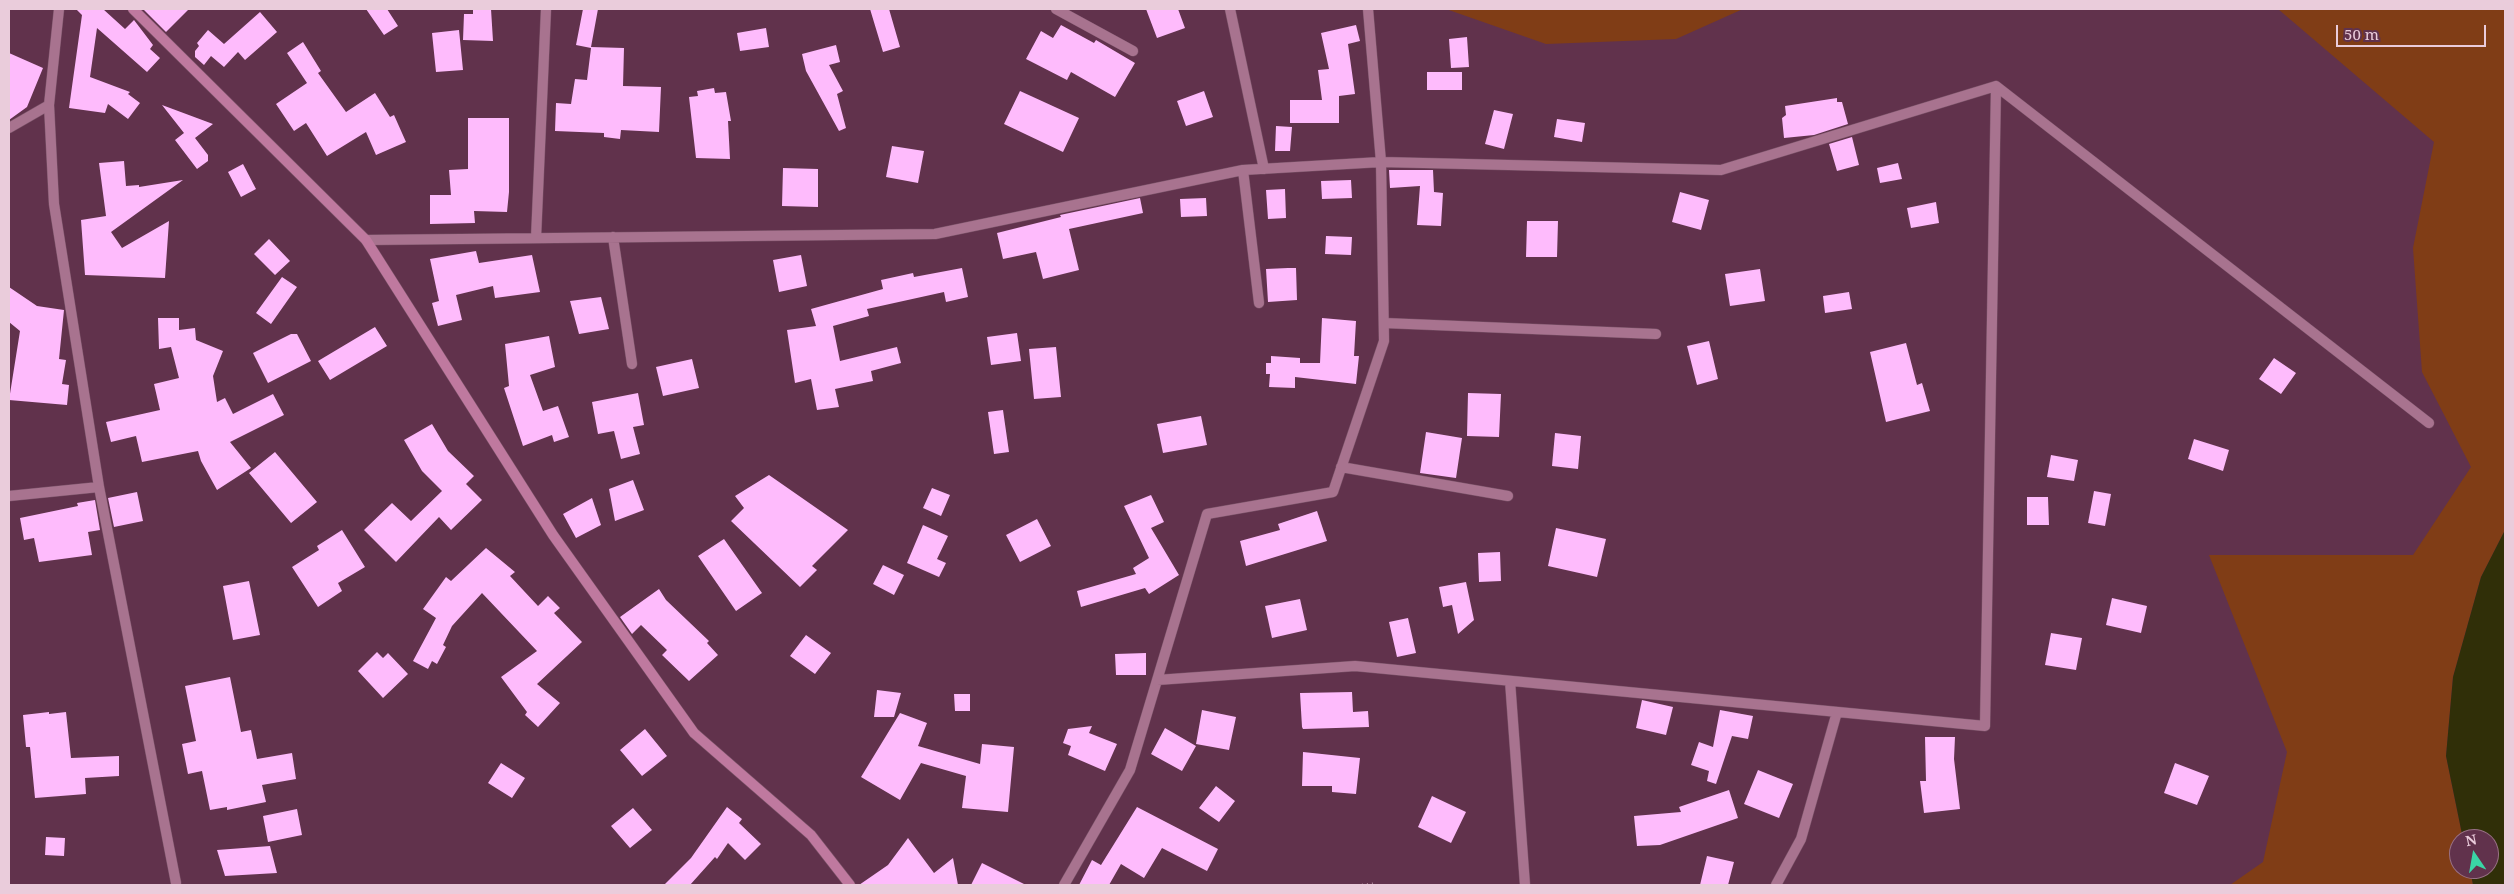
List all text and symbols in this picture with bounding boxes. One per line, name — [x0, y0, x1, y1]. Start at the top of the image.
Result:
scale bar — [2339, 15, 2489, 47]
text: 50 m — [2344, 24, 2379, 44]
north arrow — [2449, 829, 2499, 879]
text: N — [2464, 829, 2478, 850]

